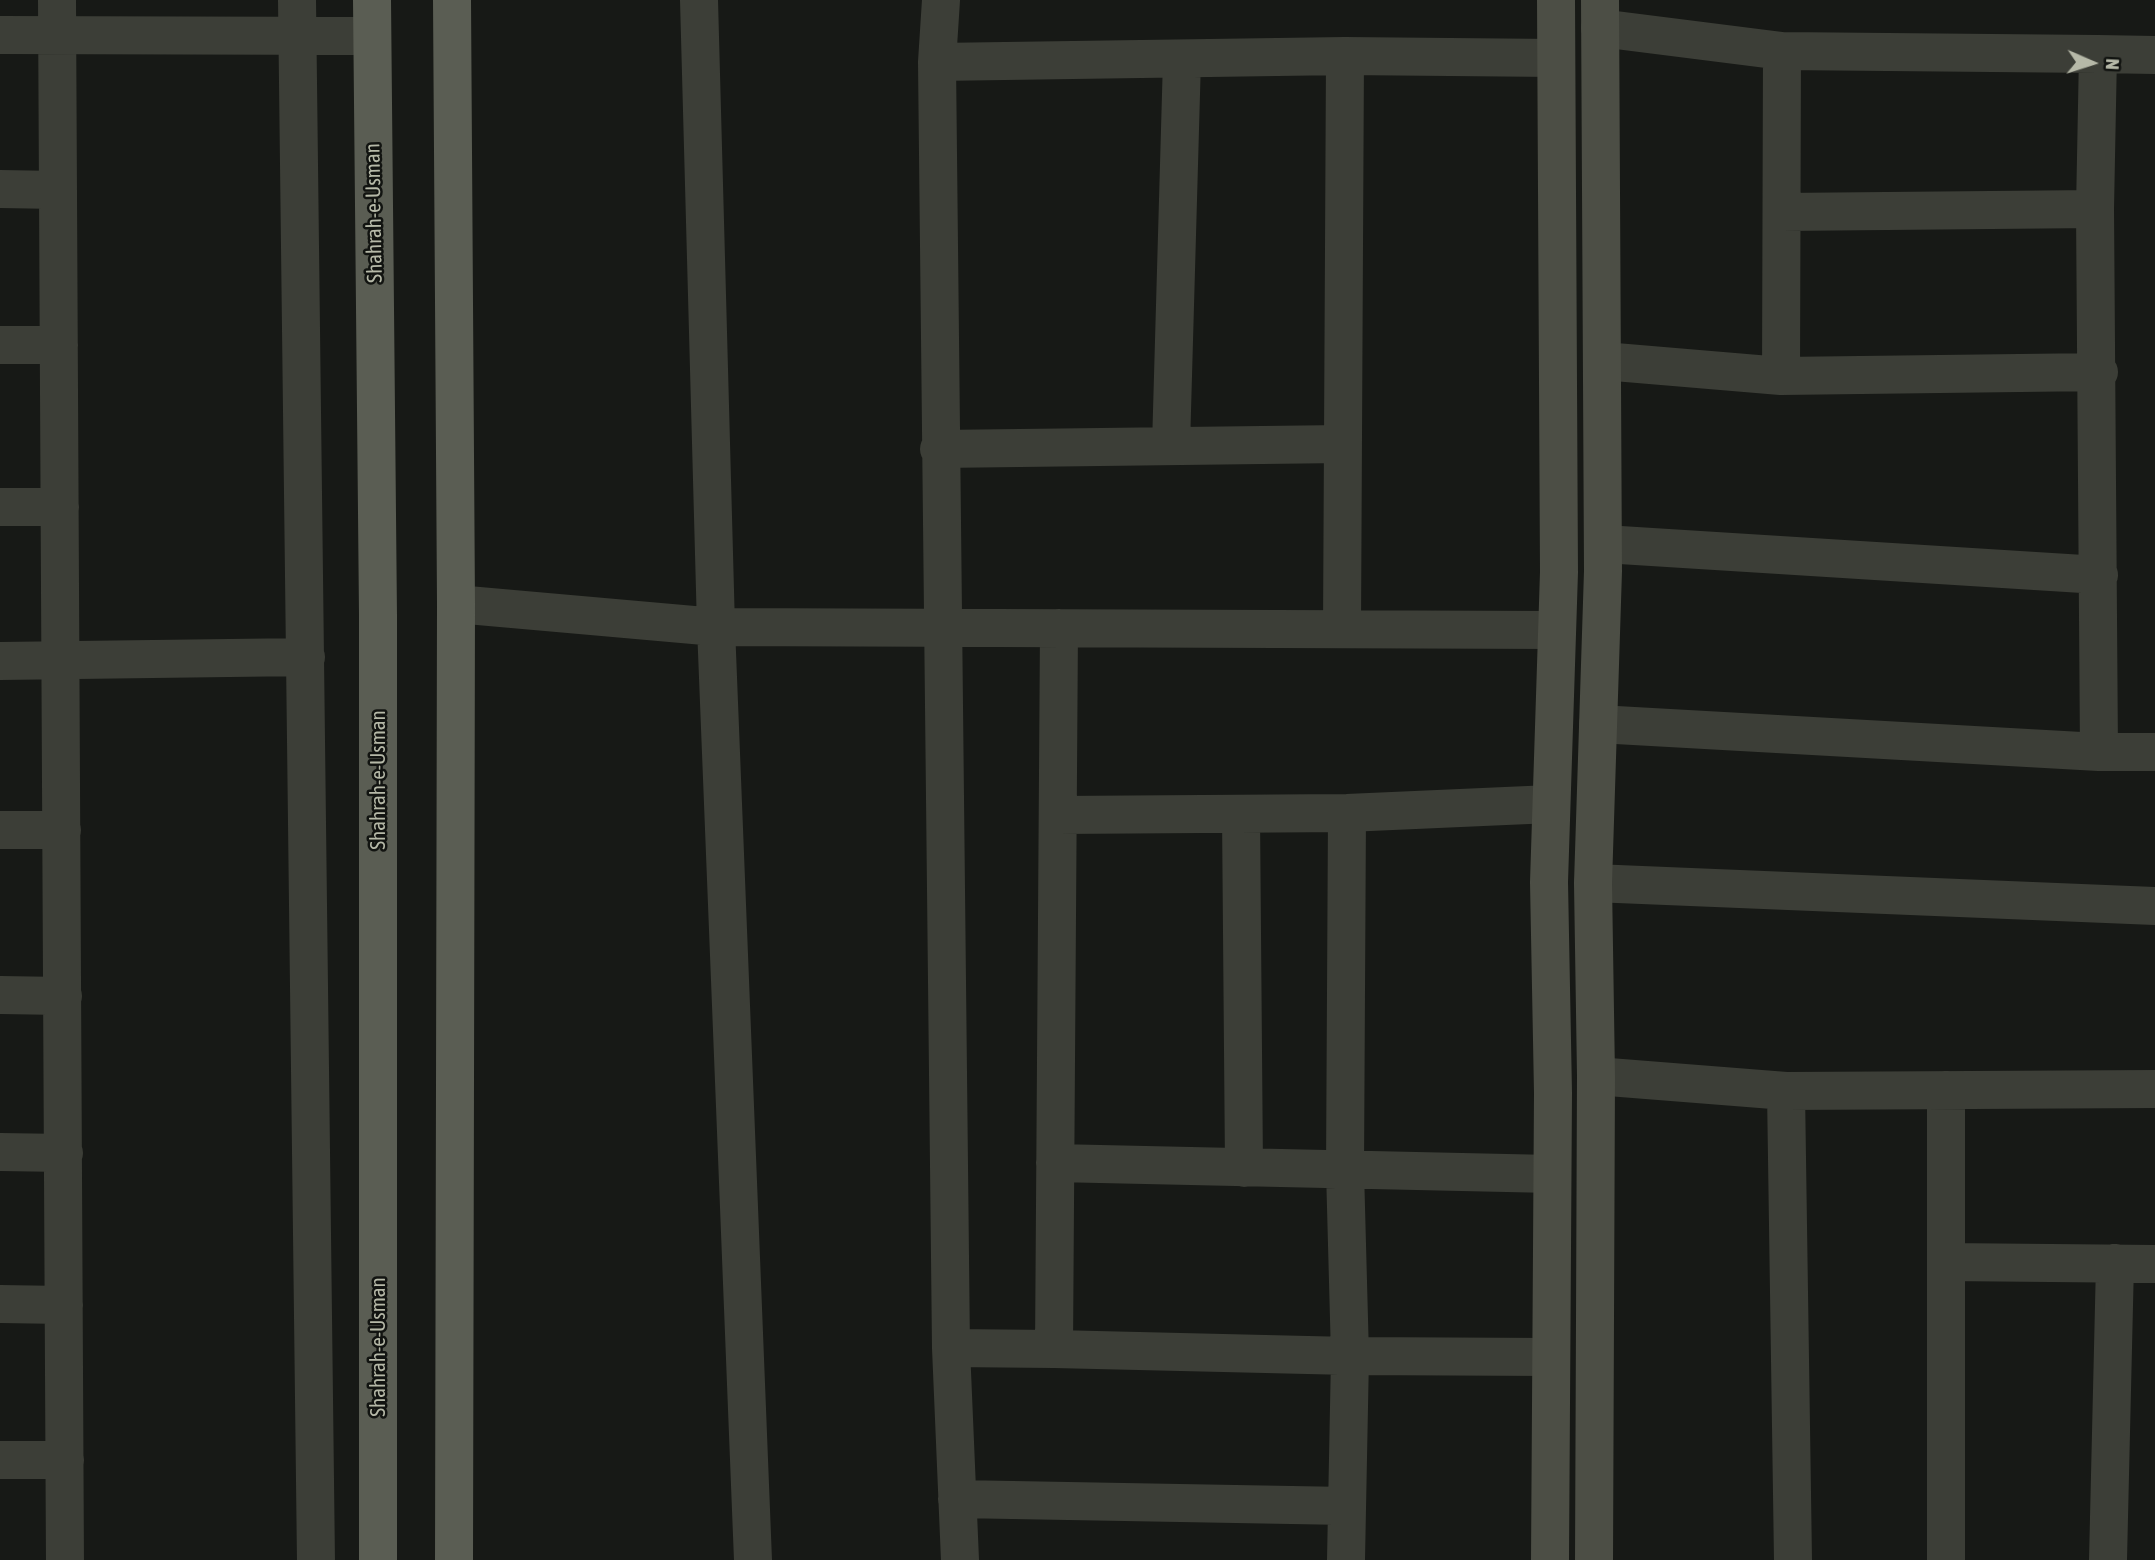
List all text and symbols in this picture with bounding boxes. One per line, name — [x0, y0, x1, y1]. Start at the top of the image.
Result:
north arrow — [2057, 28, 2127, 98]
text: N — [2102, 58, 2124, 70]
street label: Shahrah-e-Usman — [360, 143, 388, 283]
street label: Shahrah-e-Usman — [365, 710, 391, 850]
street label: Shahrah-e-Usman — [365, 1277, 391, 1417]

